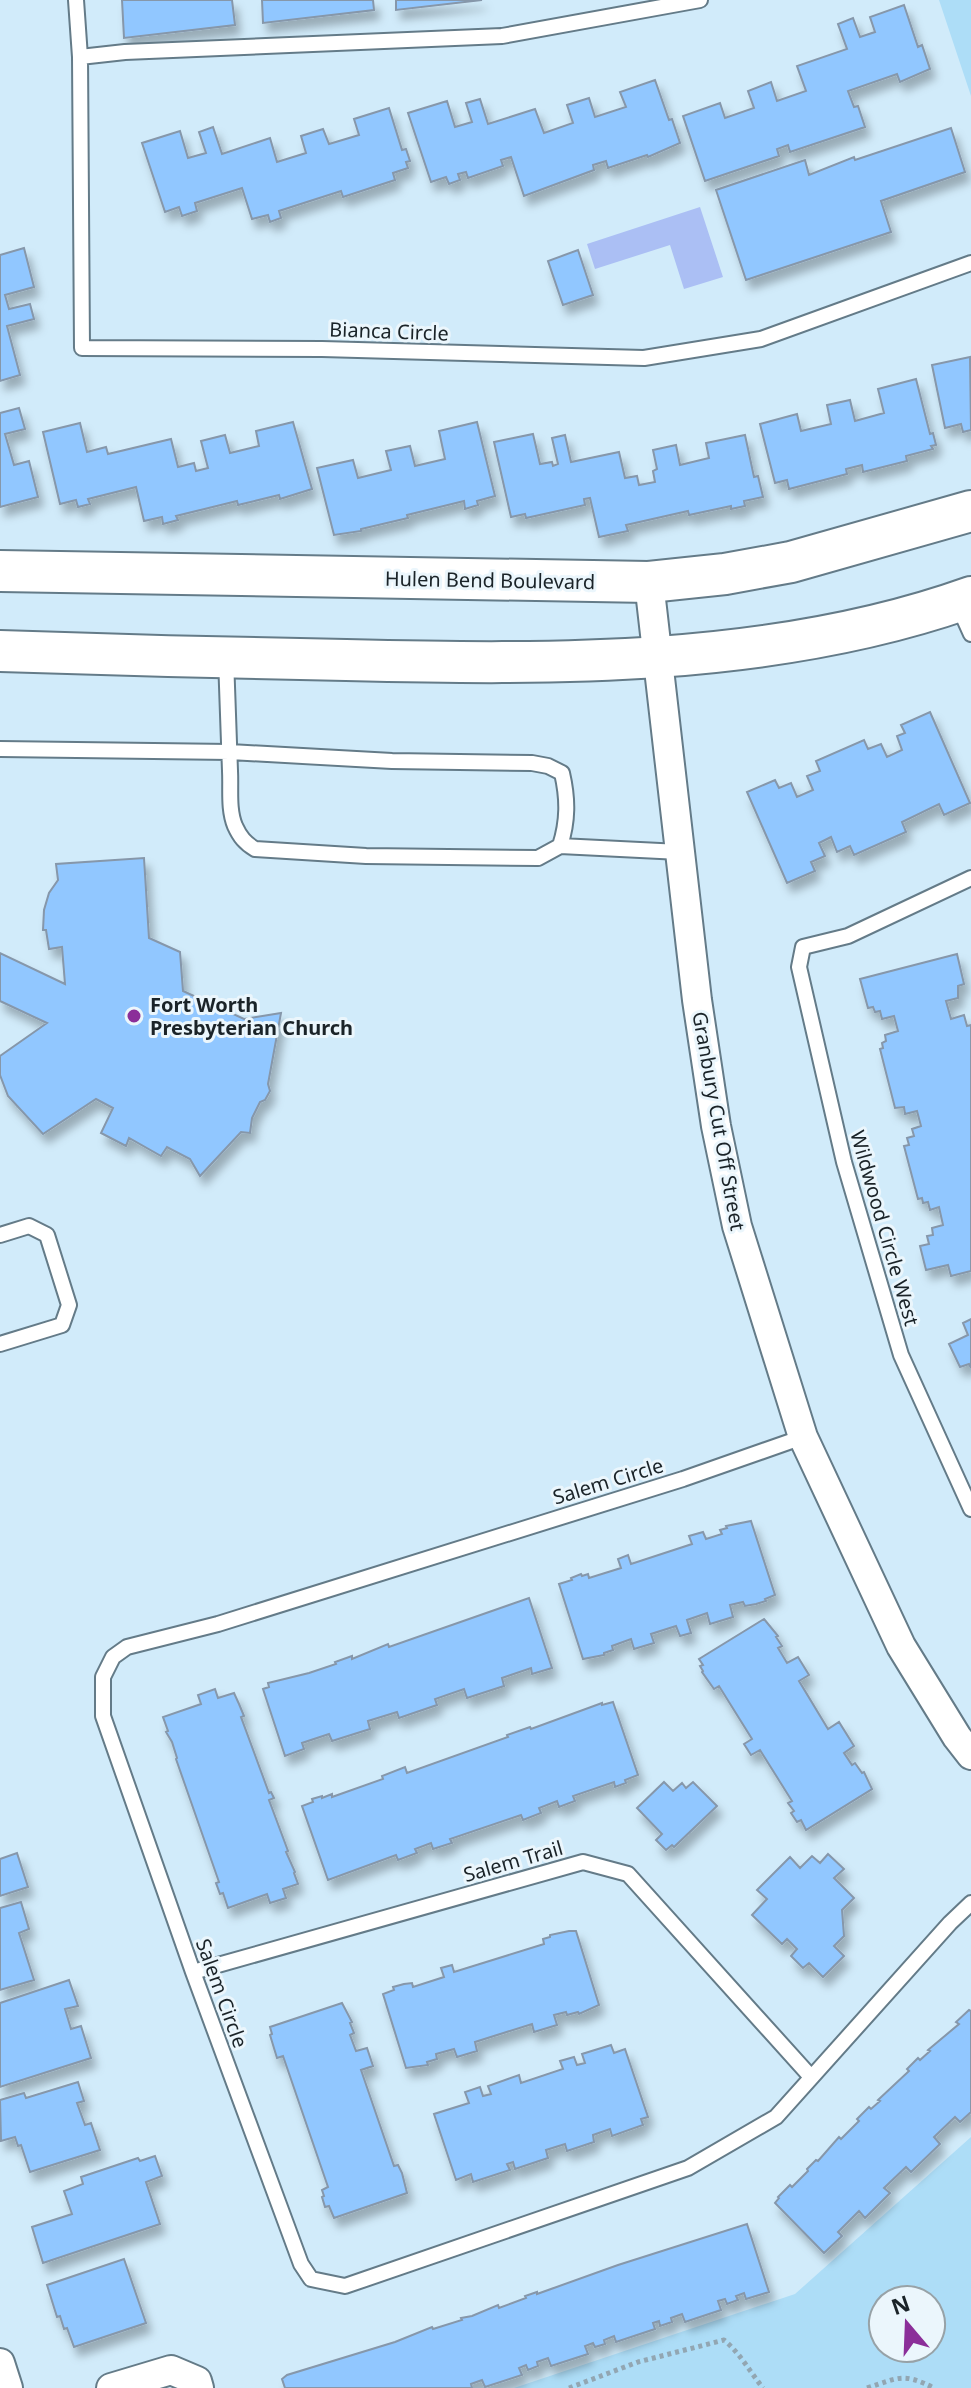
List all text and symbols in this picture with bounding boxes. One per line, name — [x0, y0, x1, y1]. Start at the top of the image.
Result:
street label: Bianca Circle — [329, 315, 449, 347]
street label: Hulen Bend Boulevard — [385, 565, 595, 595]
place label: Fort Worth Presbyterian Church — [150, 991, 353, 1041]
marker: Fort Worth Presbyterian Church — [125, 1007, 143, 1025]
street label: Granbury Cut Off Street — [686, 1009, 752, 1233]
street label: Wildwood Circle West — [844, 1127, 926, 1329]
street label: Salem Circle — [549, 1451, 667, 1511]
street label: Salem Trail — [460, 1834, 566, 1888]
street label: Salem Circle — [190, 1935, 254, 2051]
north arrow — [867, 2284, 947, 2364]
text: N — [887, 2287, 914, 2321]

